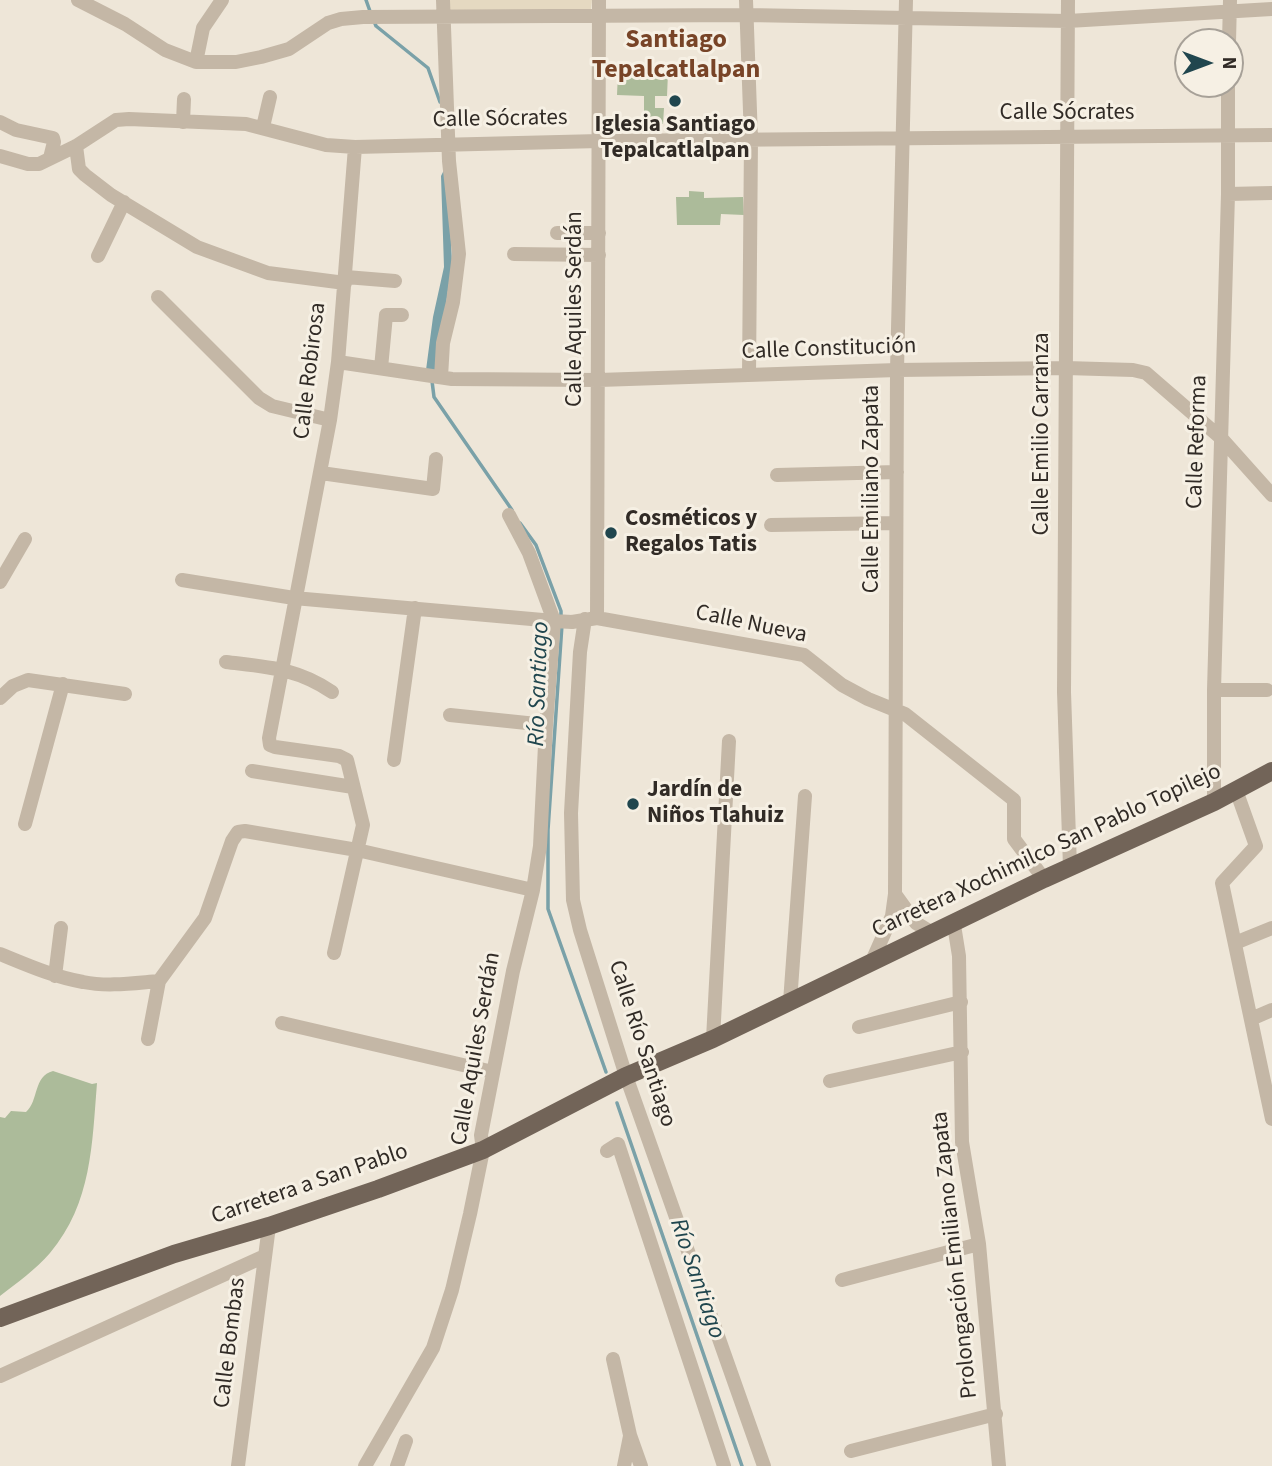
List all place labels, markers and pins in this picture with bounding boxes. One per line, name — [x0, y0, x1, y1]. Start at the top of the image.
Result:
marker: Iglesia Santiago Tepalcatlalpan — [667, 93, 683, 109]
place label: Iglesia Santiago Tepalcatlalpan — [595, 112, 755, 166]
place label: Cosméticos y Regalos Tatis — [625, 506, 757, 560]
marker: Cosméticos y Regalos Tatis — [603, 525, 619, 541]
place label: Jardín de Niños Tlahuiz — [647, 777, 784, 831]
marker: Jardín de Niños Tlahuiz — [625, 796, 641, 812]

